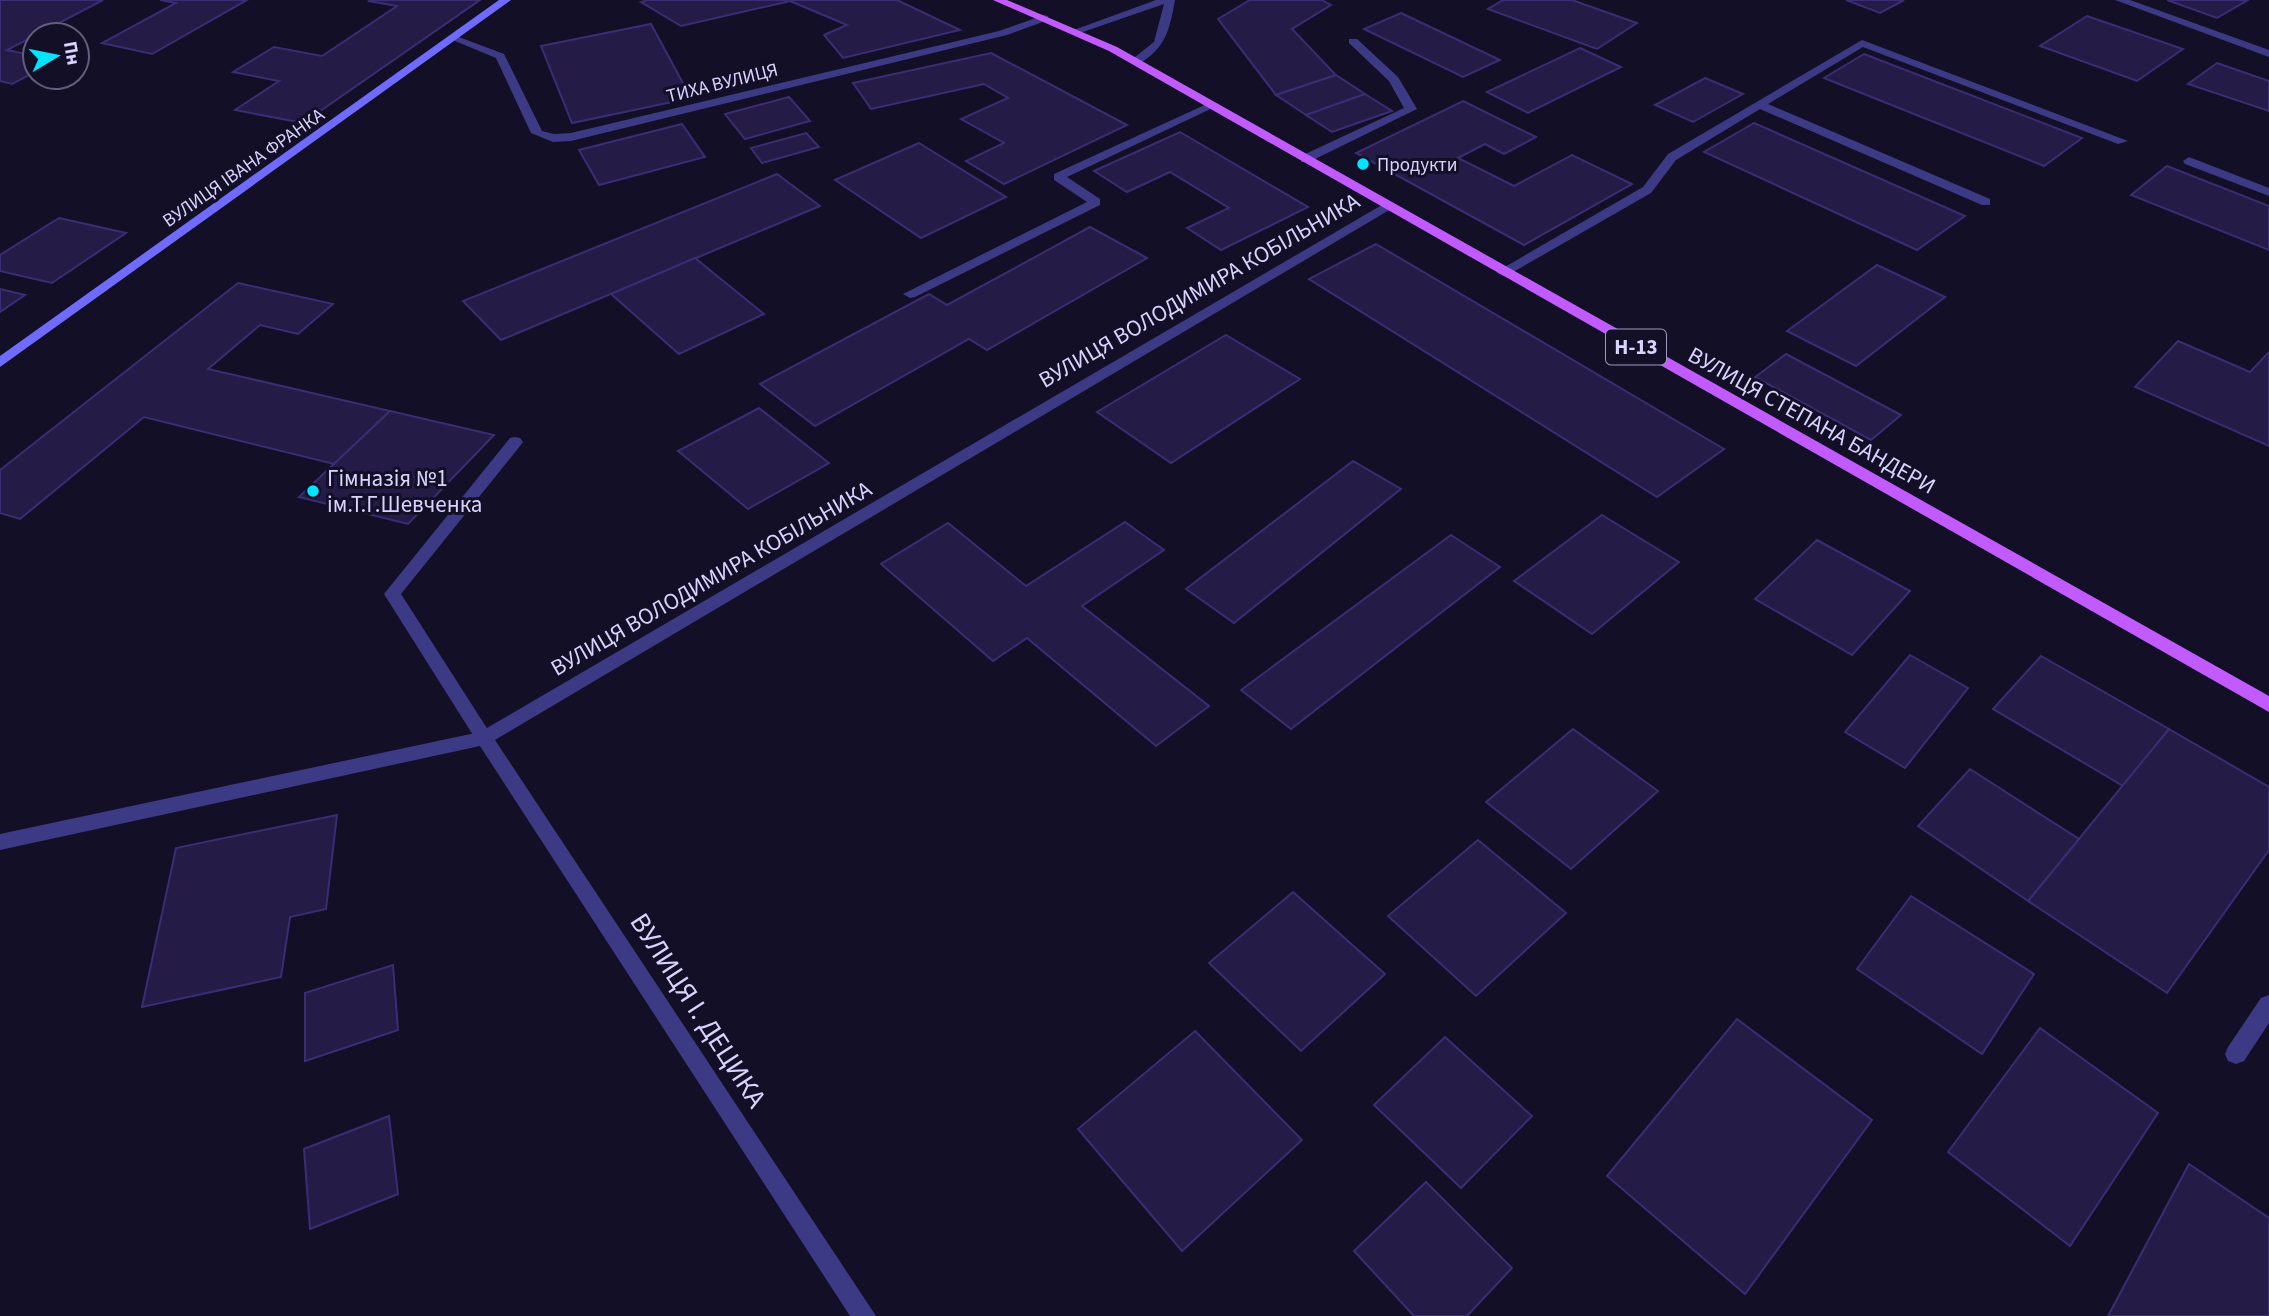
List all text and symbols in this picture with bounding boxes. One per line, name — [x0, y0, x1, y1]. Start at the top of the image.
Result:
north arrow — [21, 21, 91, 91]
text: Пн — [56, 39, 87, 67]
street label: ТИХА ВУЛИЦЯ — [664, 57, 781, 110]
street label: ВУЛИЦЯ ІВАНА ФРАНКА — [157, 102, 331, 234]
place label: Продукти — [1377, 152, 1458, 179]
marker: Продукти — [1355, 156, 1371, 172]
street label: ВУЛИЦЯ ВОЛОДИМИРА КОБІЛЬНИКА — [1033, 184, 1366, 396]
road number: Н-13 — [1606, 330, 1666, 364]
street label: ВУЛИЦЯ СТЕПАНА БАНДЕРИ — [1682, 338, 1942, 502]
place label: Гімназія №1 ім.Т.Г.Шевченка — [327, 462, 482, 521]
street label: ВУЛИЦЯ ВОЛОДИМИРА КОБІЛЬНИКА — [545, 472, 878, 684]
marker: Гімназія №1 ім.Т.Г.Шевченка — [305, 483, 321, 499]
street label: ВУЛИЦЯ І. ДЕЦИКА — [620, 905, 777, 1116]

